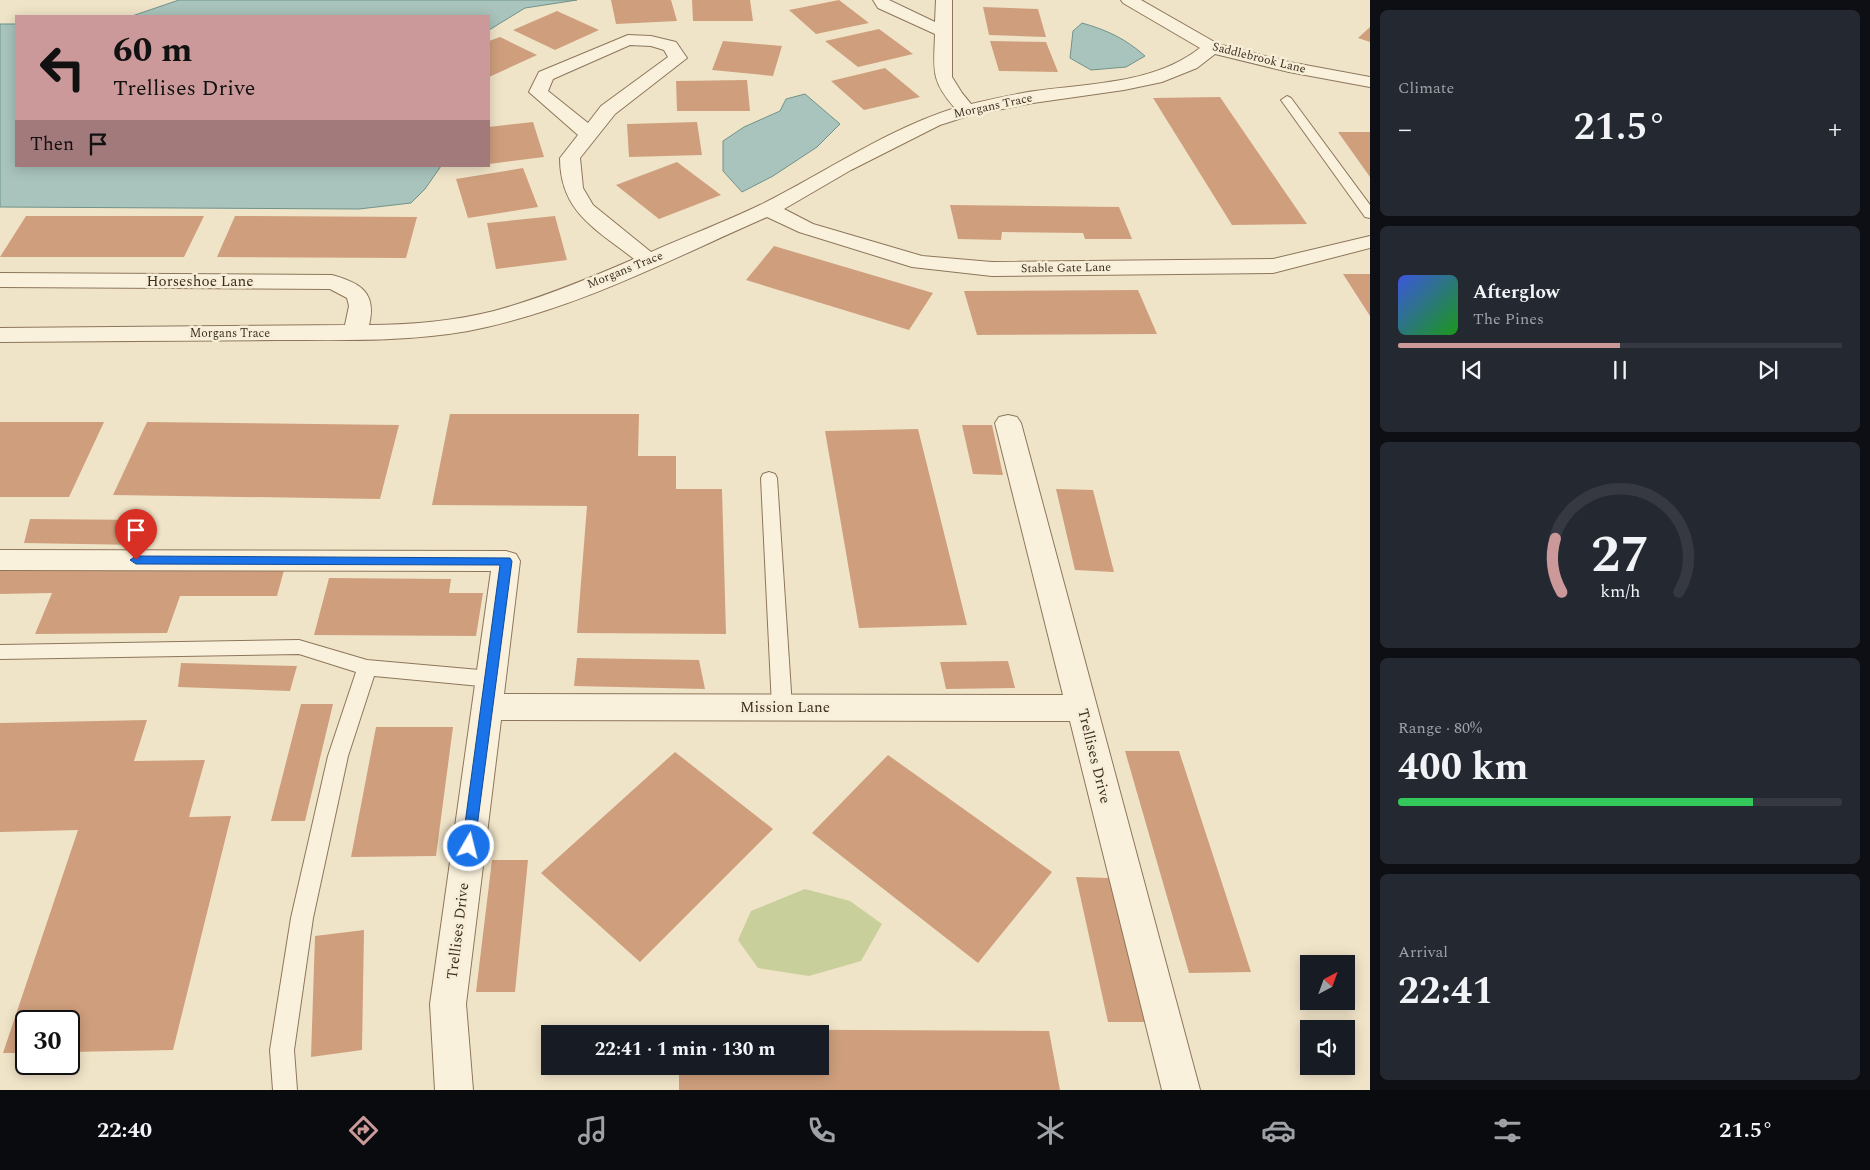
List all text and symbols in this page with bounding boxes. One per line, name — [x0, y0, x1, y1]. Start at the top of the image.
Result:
text: 60 m — [113, 24, 193, 77]
icon: left — [30, 35, 95, 100]
street label: Saddlebrook Lane — [1210, 37, 1308, 79]
text: Trellises Drive — [113, 72, 255, 105]
text: Climate — [1398, 76, 1454, 100]
street label: Morgans Trace — [952, 88, 1034, 124]
text: 21.5° — [1573, 99, 1667, 157]
text: − — [1398, 108, 1412, 151]
text: + — [1828, 108, 1842, 151]
text: Then — [30, 130, 74, 159]
icon: arrive — [84, 130, 112, 158]
street label: Morgans Trace — [584, 246, 666, 294]
street label: Stable Gate Lane — [1021, 258, 1111, 278]
street label: Horseshoe Lane — [146, 270, 254, 293]
text: Afterglow — [1473, 278, 1560, 307]
text: The Pines — [1473, 307, 1544, 331]
street label: Morgans Trace — [190, 324, 270, 343]
icon: previous — [1458, 356, 1486, 384]
icon: pause — [1606, 356, 1634, 384]
icon: next — [1754, 356, 1782, 384]
pin — [115, 509, 157, 560]
icon: arrive — [122, 516, 150, 544]
text: 27 — [1591, 516, 1649, 595]
text: km/h — [1600, 578, 1640, 605]
street label: Mission Lane — [740, 696, 830, 719]
street label: Trellises Drive — [1071, 706, 1117, 806]
text: Range · 80% — [1398, 716, 1482, 740]
text: 400 km — [1398, 739, 1529, 797]
position arrow — [442, 819, 494, 871]
street label: Trellises Drive — [441, 881, 475, 981]
text: Arrival — [1398, 940, 1448, 964]
north arrow — [1300, 955, 1355, 1010]
map controls — [1300, 955, 1355, 1075]
text: 22:41 — [1398, 963, 1493, 1021]
speed limit sign: 30 — [15, 1010, 80, 1075]
button: sound — [1300, 1020, 1355, 1075]
text: 22:41 · 1 min · 130 m — [595, 1035, 775, 1064]
icon: directions — [346, 1113, 381, 1148]
icon: music — [575, 1113, 610, 1148]
icon: phone — [804, 1113, 839, 1148]
icon: climate — [1033, 1113, 1068, 1148]
icon: car — [1261, 1113, 1296, 1148]
icon: filters — [1490, 1113, 1525, 1148]
text: 22:40 — [97, 1114, 152, 1147]
text: 21.5° — [1719, 1114, 1773, 1147]

